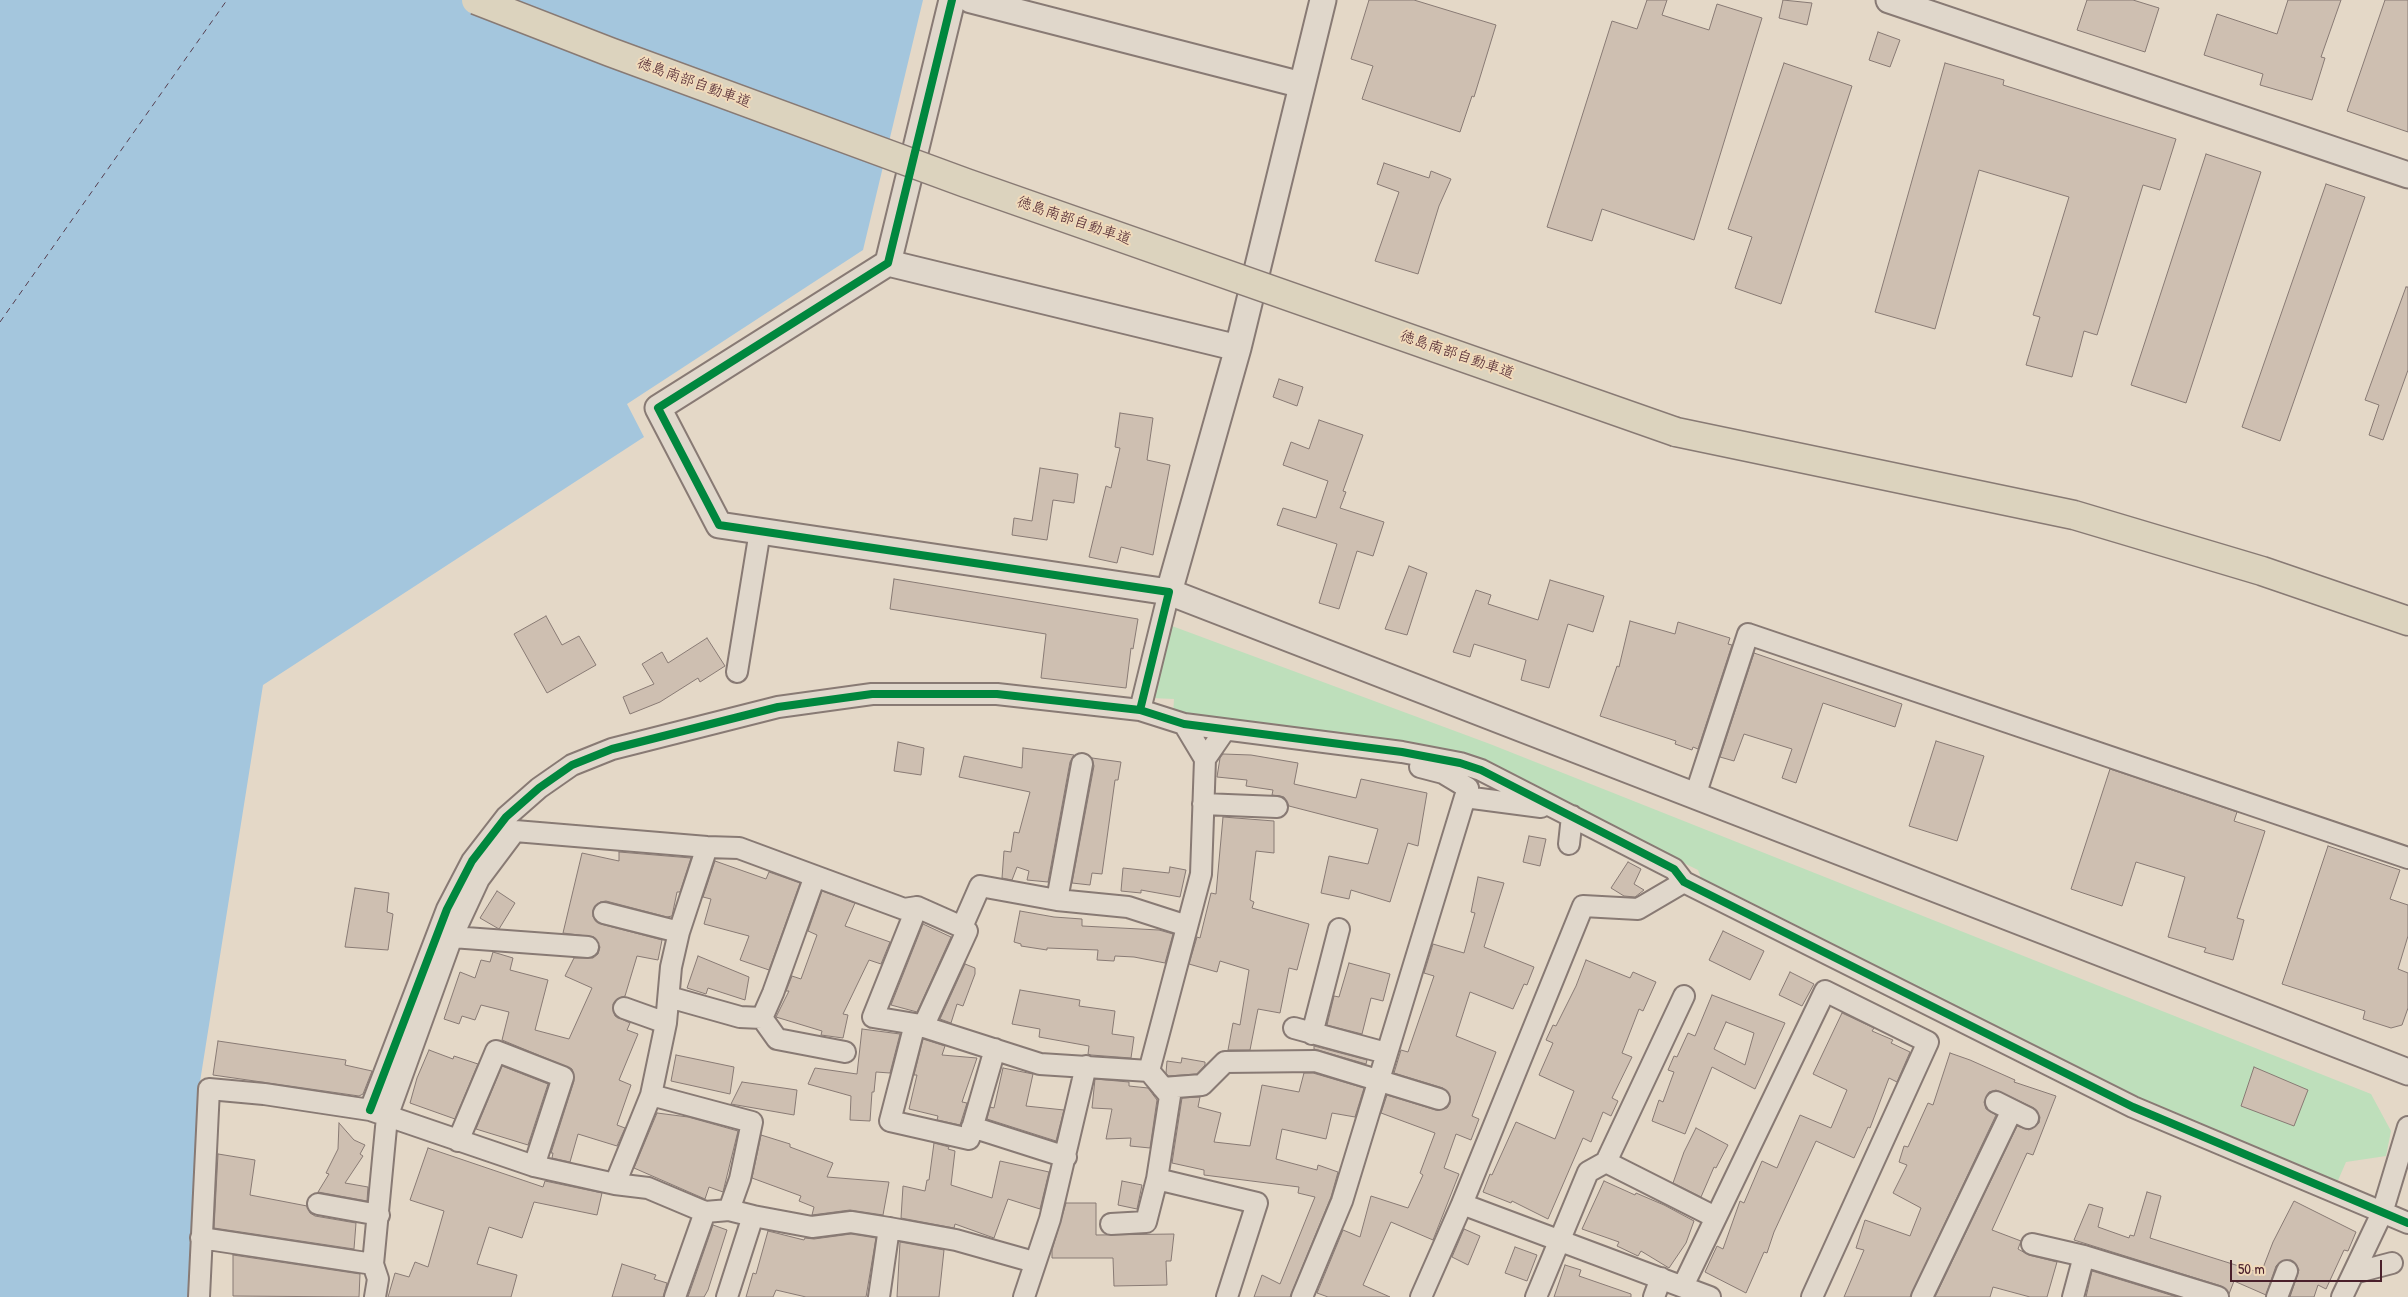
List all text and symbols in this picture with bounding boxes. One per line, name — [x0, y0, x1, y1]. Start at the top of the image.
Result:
street label: 徳島南部自動車道 — [635, 54, 753, 112]
street label: 徳島南部自動車道 — [1014, 193, 1134, 249]
street label: 徳島南部自動車道 — [1397, 327, 1517, 383]
scale bar — [2233, 1250, 2386, 1282]
text: 50 m — [2238, 1258, 2265, 1279]

